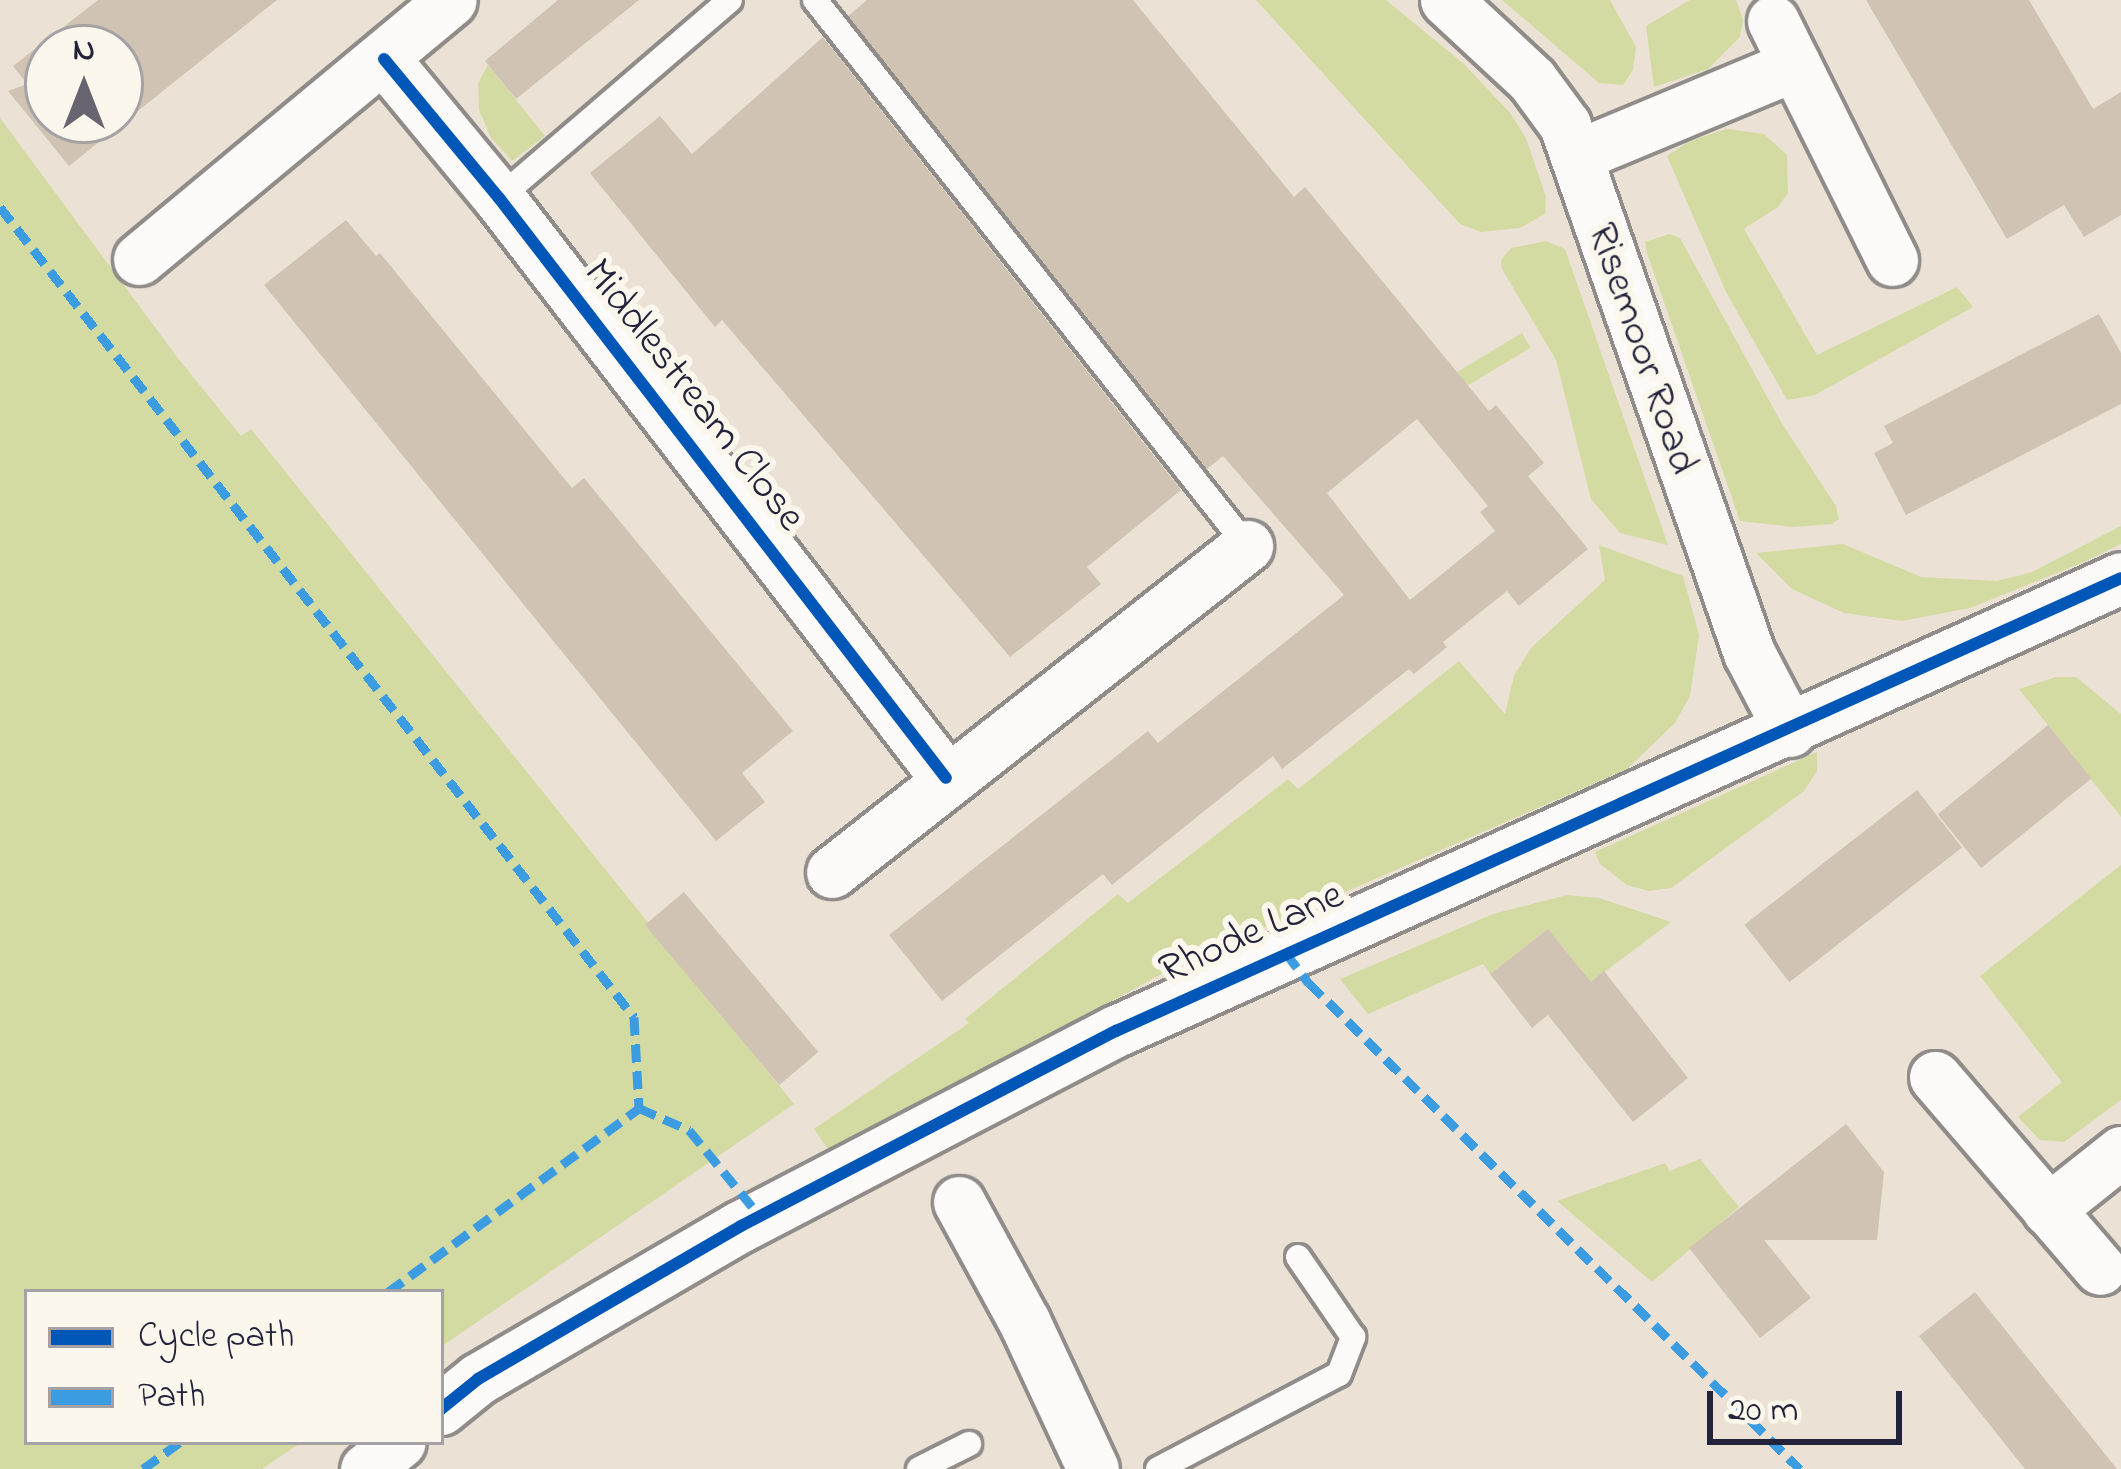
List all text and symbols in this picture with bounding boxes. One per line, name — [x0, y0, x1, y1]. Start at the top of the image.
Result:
north arrow — [24, 24, 144, 144]
text: N — [73, 27, 95, 75]
street label: Risemoor Road — [1575, 217, 1707, 481]
street label: Middlestream Close — [571, 250, 815, 542]
street label: Rhode Lane — [1152, 871, 1352, 997]
legend — [24, 1289, 444, 1445]
text: Cycle path — [138, 1311, 294, 1364]
scale bar — [1713, 1367, 1908, 1441]
text: Path — [138, 1371, 205, 1424]
text: 20 m — [1728, 1385, 1798, 1438]

